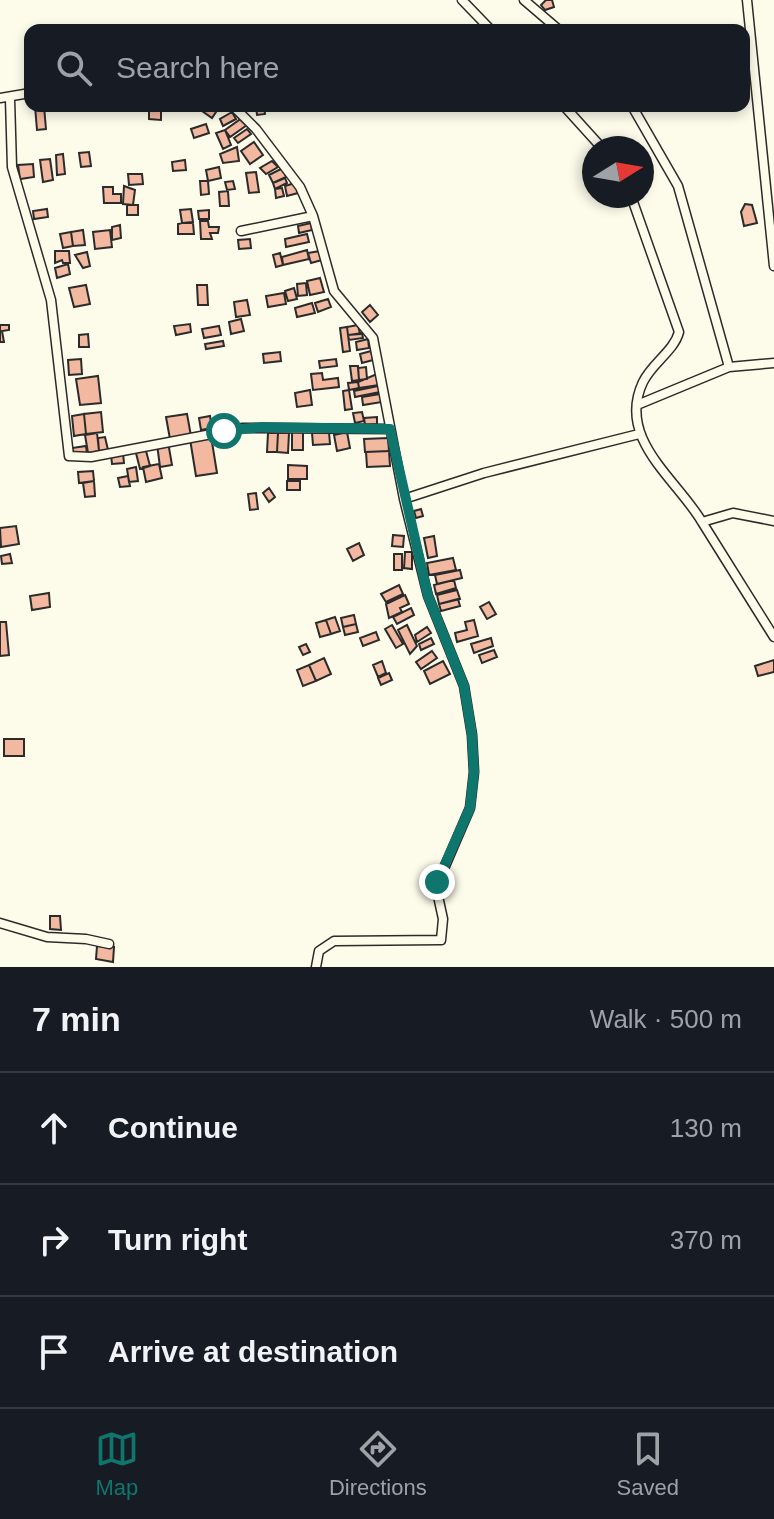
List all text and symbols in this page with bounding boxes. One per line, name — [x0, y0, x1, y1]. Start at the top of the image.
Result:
search box — [24, 24, 750, 112]
icon: search — [52, 46, 96, 90]
text: Search here — [116, 51, 279, 84]
north arrow — [582, 136, 654, 208]
route start — [206, 413, 242, 449]
route end — [419, 864, 455, 900]
text: 7 min — [32, 1000, 121, 1038]
text: Walk · 500 m — [590, 1004, 742, 1034]
icon: ahead — [32, 1106, 76, 1150]
text: Continue — [108, 1111, 238, 1144]
text: 130 m — [670, 1113, 742, 1143]
icon: right — [32, 1218, 76, 1262]
text: Turn right — [108, 1223, 247, 1256]
text: 370 m — [670, 1225, 742, 1255]
icon: arrive — [32, 1330, 76, 1374]
text: Arrive at destination — [108, 1335, 398, 1368]
tab: Map — [95, 1427, 139, 1501]
tab: Directions — [329, 1427, 427, 1501]
tab: Saved — [617, 1427, 679, 1501]

